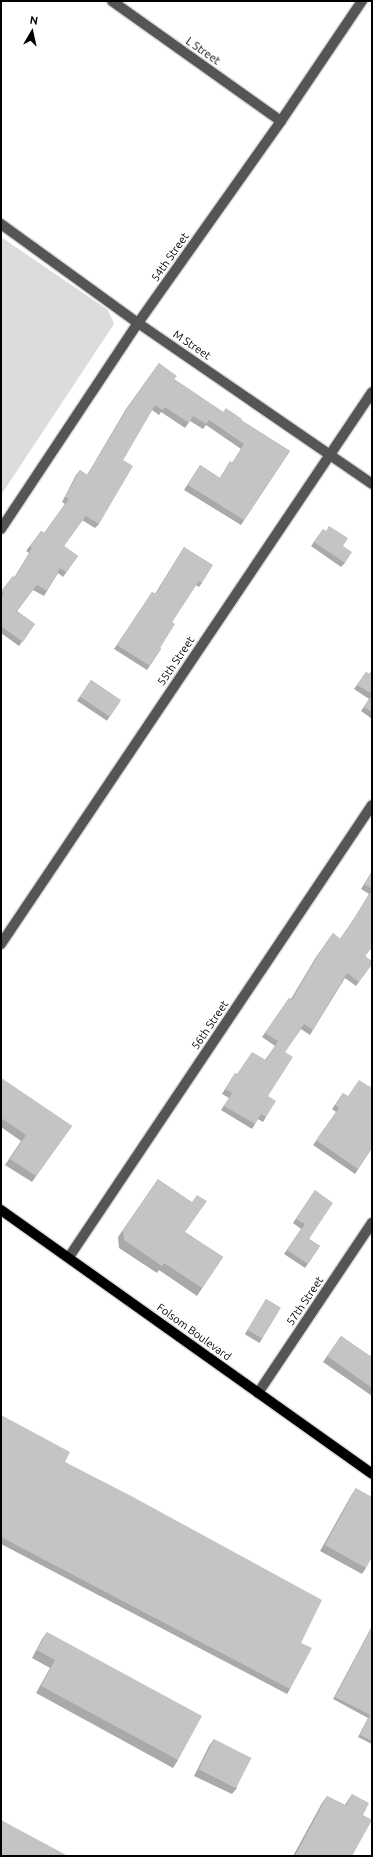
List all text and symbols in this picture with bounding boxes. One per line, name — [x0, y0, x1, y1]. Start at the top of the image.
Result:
north arrow — [12, 12, 52, 52]
text: N — [29, 14, 39, 27]
street label: L Street — [183, 34, 223, 68]
street label: 54th Street — [148, 230, 192, 284]
street label: M Street — [171, 328, 213, 362]
street label: 55th Street — [155, 634, 197, 688]
street label: 56th Street — [189, 998, 231, 1052]
street label: 57th Street — [284, 1274, 326, 1328]
street label: Folsom Boulevard — [154, 1301, 234, 1363]

